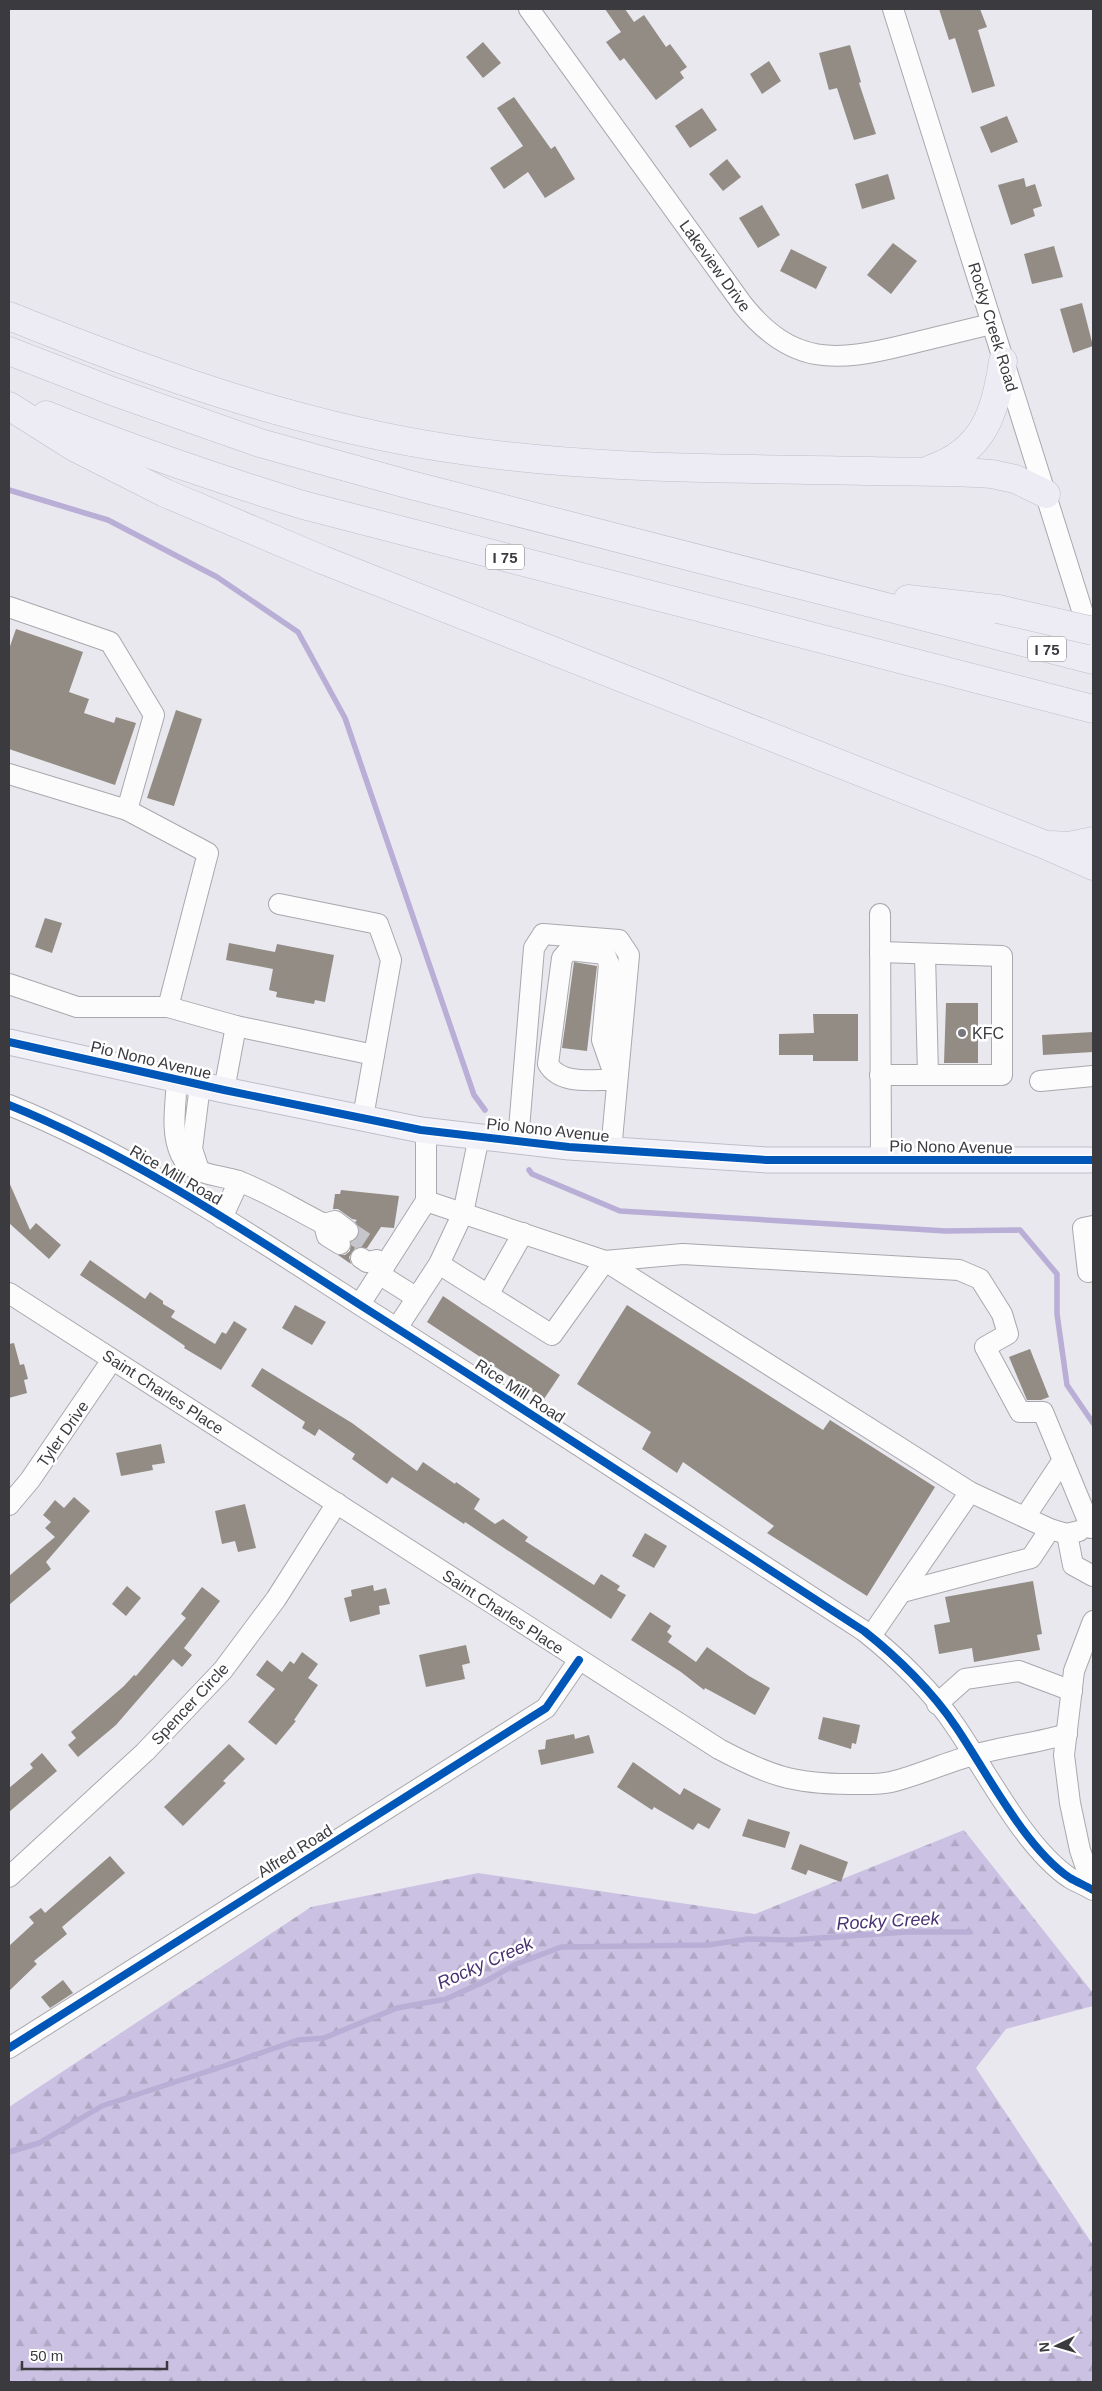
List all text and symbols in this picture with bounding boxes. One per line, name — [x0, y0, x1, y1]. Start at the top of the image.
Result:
street label: Lakeview Drive — [676, 217, 754, 315]
street label: Rocky Creek Road — [965, 260, 1021, 394]
road number: I 75 — [486, 544, 524, 570]
road number: I 75 — [1028, 636, 1066, 662]
place label: KFC — [972, 1025, 1004, 1042]
marker: KFC — [956, 1027, 968, 1039]
street label: Pio Nono Avenue — [89, 1038, 213, 1082]
street label: Pio Nono Avenue — [486, 1115, 610, 1145]
street label: Pio Nono Avenue — [889, 1137, 1013, 1157]
street label: Rice Mill Road — [127, 1142, 225, 1208]
street label: Saint Charles Place — [99, 1347, 227, 1437]
street label: Rice Mill Road — [472, 1356, 568, 1426]
street label: Tyler Drive — [34, 1398, 92, 1470]
street label: Saint Charles Place — [439, 1567, 567, 1657]
street label: Spencer Circle — [148, 1660, 232, 1748]
street label: Alfred Road — [255, 1821, 335, 1881]
water label: Rocky Creek — [836, 1908, 941, 1934]
water label: Rocky Creek — [434, 1933, 537, 1993]
north arrow — [1032, 2321, 1082, 2371]
scale bar — [22, 2338, 168, 2370]
text: N — [1036, 2341, 1052, 2353]
text: 50 m — [30, 2347, 63, 2364]

